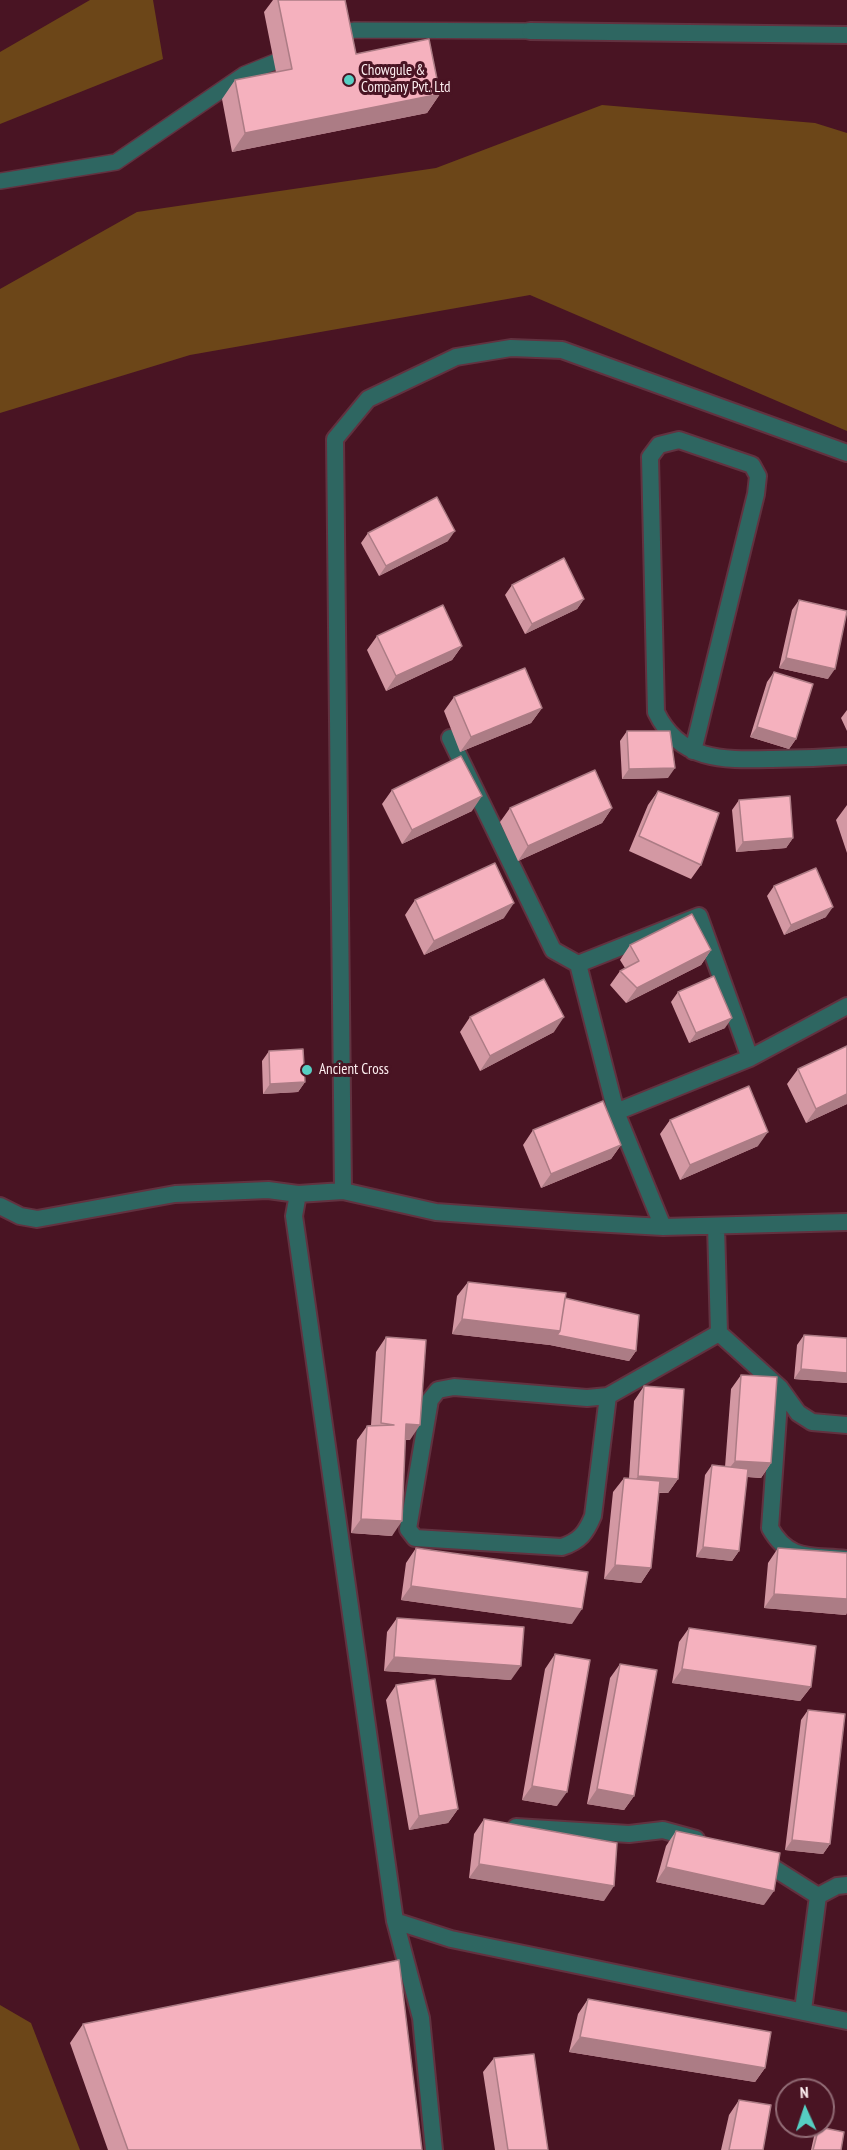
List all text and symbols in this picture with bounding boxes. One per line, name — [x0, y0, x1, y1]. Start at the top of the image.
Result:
place label: Chowgule & Company Pvt. Ltd — [361, 62, 451, 97]
marker: Chowgule & Company Pvt. Ltd — [342, 73, 356, 87]
place label: Ancient Cross — [319, 1061, 389, 1079]
marker: Ancient Cross — [300, 1063, 314, 1077]
north arrow — [775, 2078, 835, 2138]
text: N — [799, 2082, 809, 2102]

